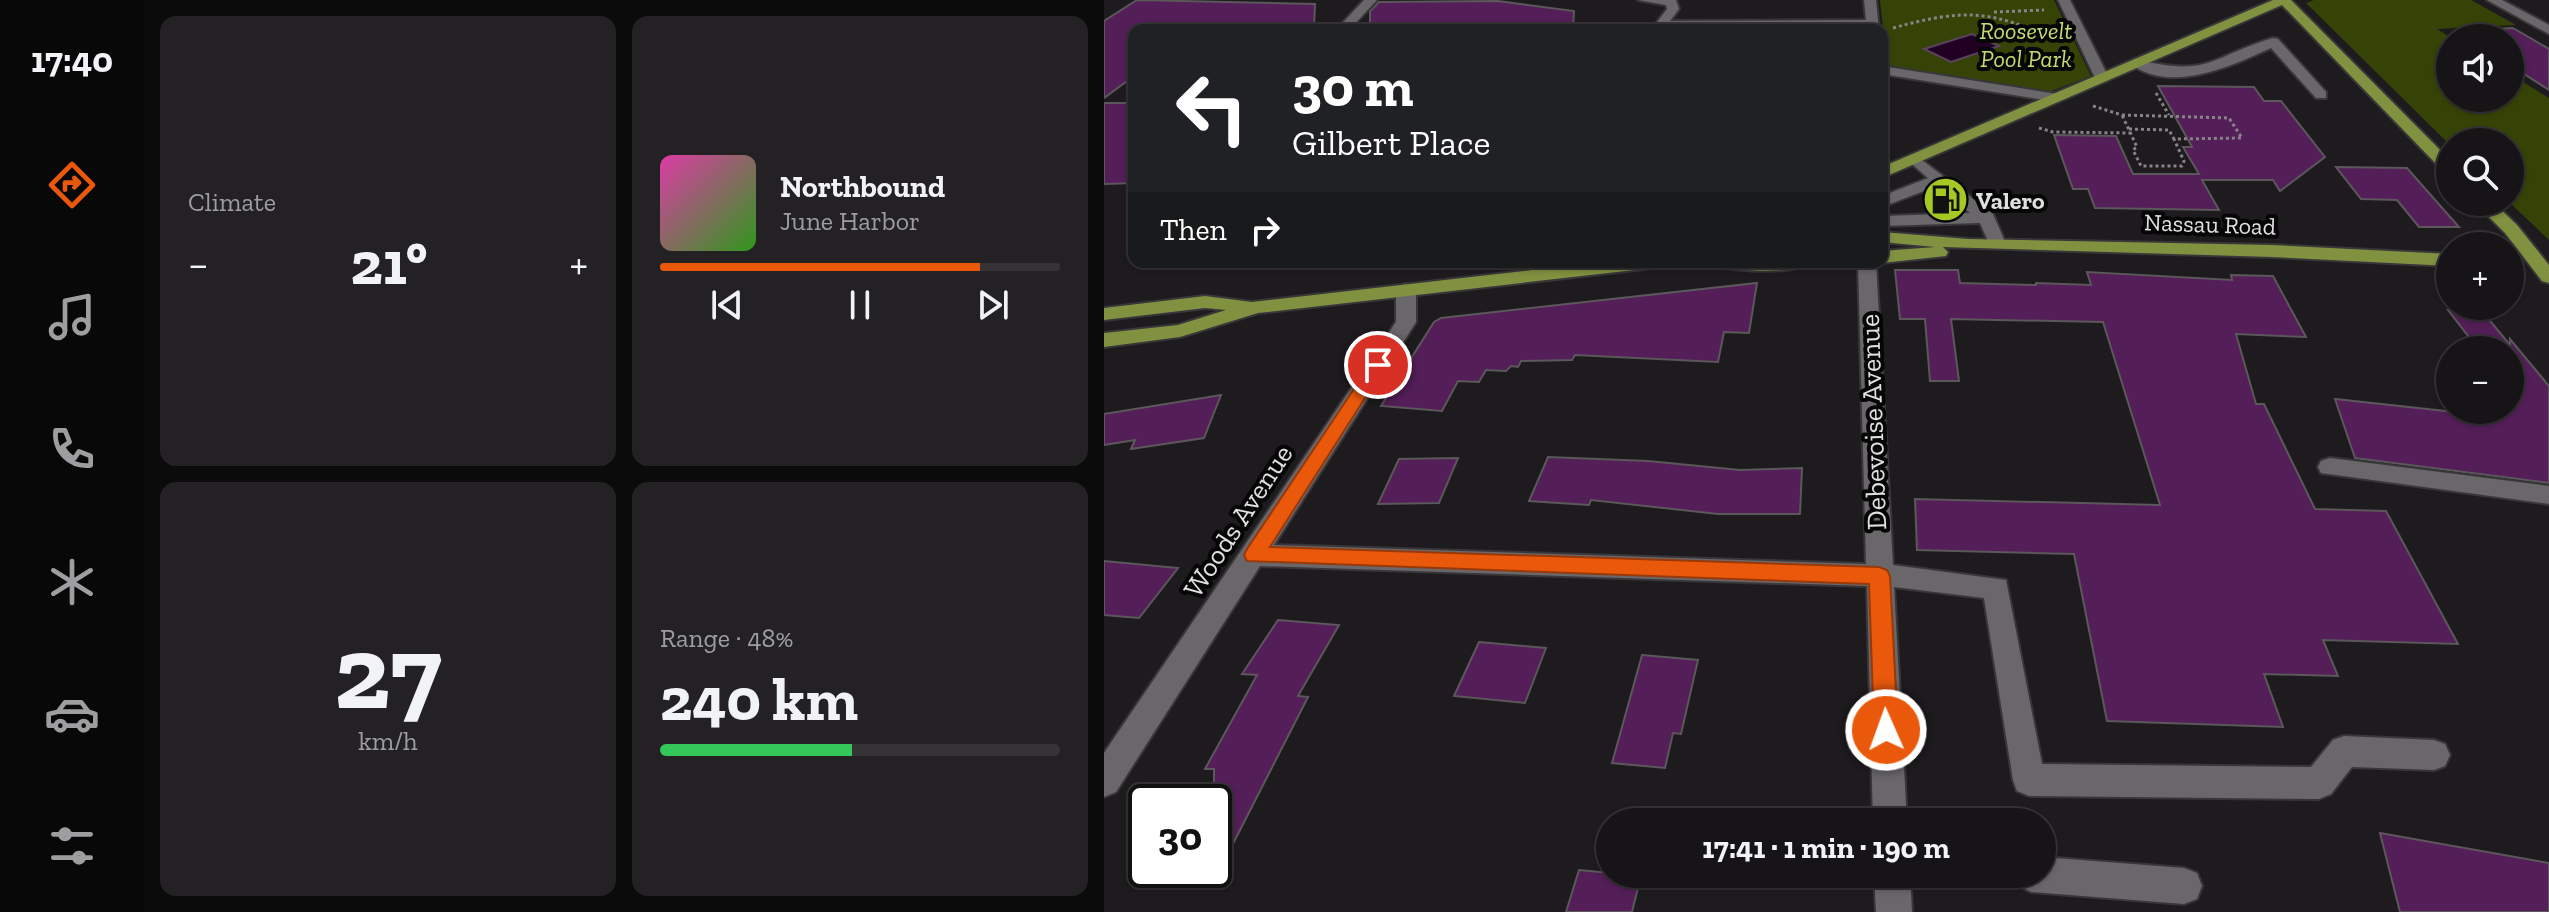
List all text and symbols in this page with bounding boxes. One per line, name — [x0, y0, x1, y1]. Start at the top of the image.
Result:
park label: Roosevelt Pool Park — [1979, 16, 2073, 73]
map controls — [2436, 24, 2524, 424]
button: sound — [2436, 24, 2524, 112]
text: 17:40 — [31, 38, 113, 81]
text: 30 m — [1292, 53, 1414, 120]
icon: left — [1160, 56, 1264, 160]
text: Gilbert Place — [1292, 121, 1491, 164]
button: search — [2436, 128, 2524, 216]
icon: directions — [44, 157, 100, 213]
text: Northbound — [780, 169, 945, 205]
fuel station icon: Valero — [1921, 176, 1969, 224]
text: Climate — [188, 186, 276, 218]
place label: Valero — [1976, 186, 2045, 215]
text: June Harbor — [780, 205, 920, 237]
street label: Nassau Road — [2144, 207, 2276, 241]
icon: right — [1243, 208, 1287, 252]
text: Then — [1160, 212, 1227, 248]
text: 21° — [350, 227, 428, 299]
button: + — [2436, 232, 2524, 320]
text: − — [188, 237, 209, 290]
text: + — [569, 237, 588, 290]
icon: previous — [705, 283, 749, 327]
icon: pause — [838, 283, 882, 327]
icon: next — [971, 283, 1015, 327]
icon: music — [44, 289, 100, 345]
street label: Debevoise Avenue — [1853, 313, 1893, 531]
pin — [1344, 331, 1412, 399]
button: − — [2436, 336, 2524, 424]
icon: arrive — [1356, 343, 1400, 387]
icon: phone — [44, 421, 100, 477]
street label: Woods Avenue — [1176, 438, 1300, 604]
icon: climate — [44, 554, 100, 610]
text: 27 — [334, 610, 442, 735]
text: Range · 48% — [660, 622, 793, 654]
text: 240 km — [660, 663, 858, 735]
icon: car — [44, 686, 100, 742]
position arrow — [1844, 688, 1928, 772]
text: km/h — [358, 725, 418, 757]
speed limit sign: 30 — [1128, 784, 1232, 888]
icon: filters — [44, 818, 100, 874]
text: 17:41 · 1 min · 190 m — [1702, 830, 1950, 866]

